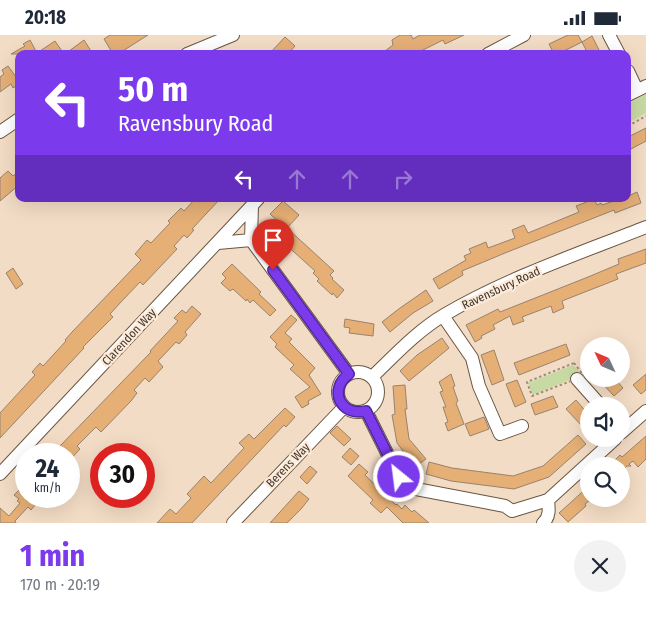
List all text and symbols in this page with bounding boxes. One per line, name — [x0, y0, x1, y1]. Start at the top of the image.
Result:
text: 20:18 — [25, 6, 66, 29]
text: 50 m — [118, 68, 188, 110]
icon: left — [35, 70, 100, 135]
text: Ravensbury Road — [118, 110, 273, 137]
icon: left — [230, 165, 258, 193]
icon: ahead — [283, 165, 311, 193]
icon: ahead — [336, 165, 364, 193]
icon: right — [389, 165, 417, 193]
pin — [252, 219, 294, 270]
icon: arrive — [259, 226, 287, 254]
street label: Ravensbury Road — [460, 264, 542, 312]
street label: Clarendon Way — [99, 305, 159, 368]
north arrow — [580, 337, 630, 387]
map controls — [580, 337, 630, 507]
button: sound — [580, 397, 630, 447]
street label: Berens Way — [263, 439, 313, 490]
speed limit sign: 30 — [90, 443, 155, 508]
position arrow — [372, 450, 424, 502]
text: 24 — [36, 454, 59, 484]
button: search — [580, 457, 630, 507]
text: km/h — [34, 481, 61, 495]
text: 1 min — [20, 538, 85, 574]
button: close — [574, 540, 626, 592]
text: 170 m · 20:19 — [20, 575, 100, 594]

